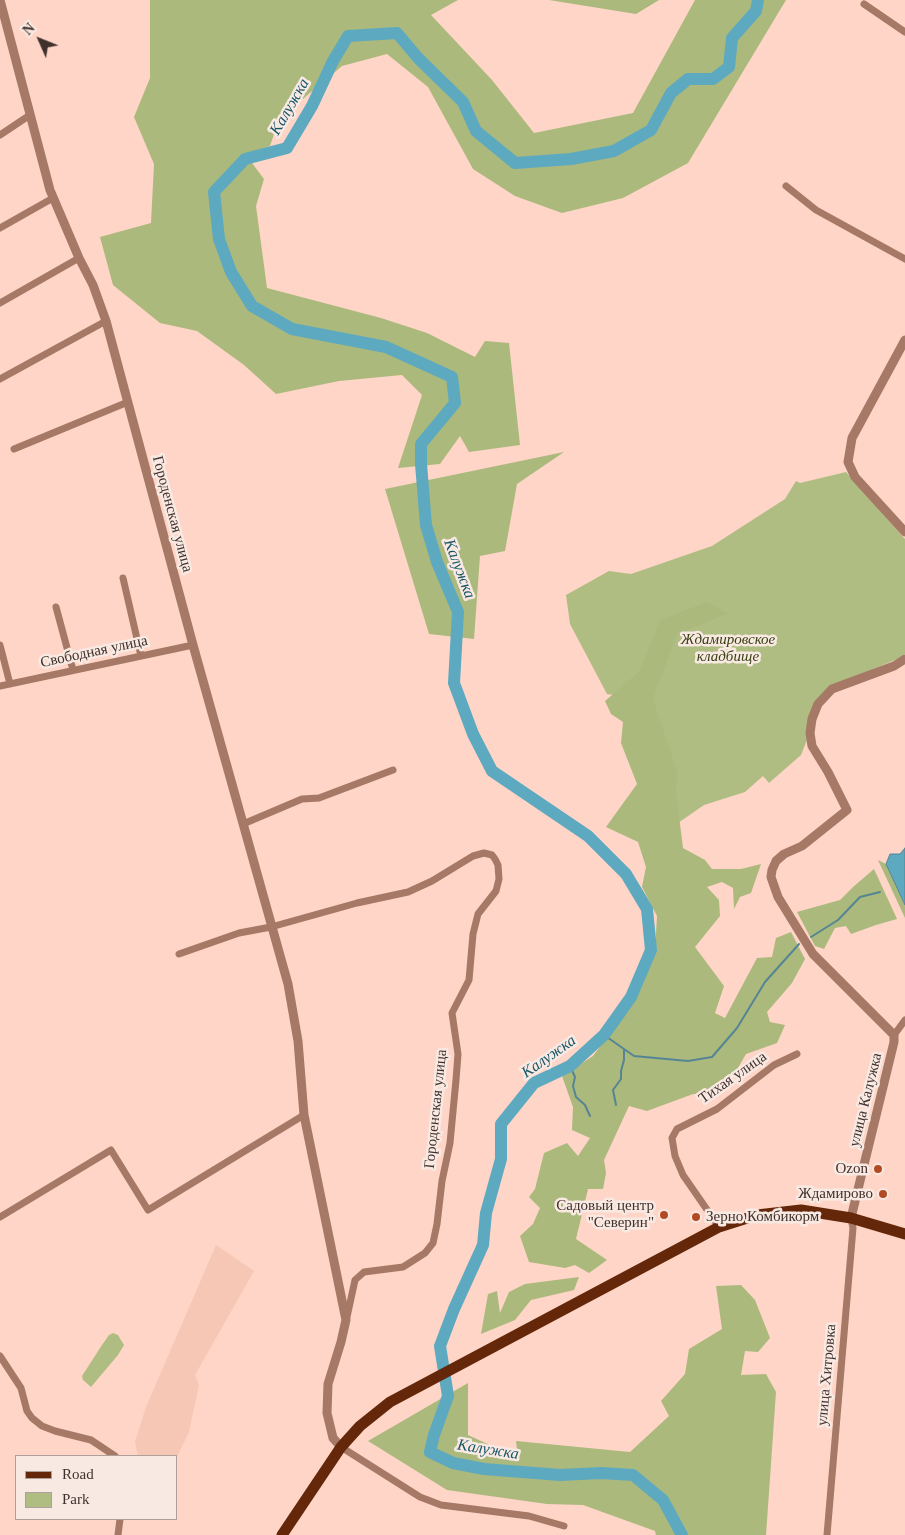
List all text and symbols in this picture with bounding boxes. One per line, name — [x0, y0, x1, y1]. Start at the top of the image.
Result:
north arrow — [15, 15, 65, 65]
text: N — [20, 20, 38, 38]
water label: Калужка — [266, 75, 314, 139]
street label: Городенская улица — [148, 454, 196, 574]
water label: Калужка — [439, 537, 479, 601]
park label: Ждамировское кладбище — [681, 631, 775, 666]
street label: Свободная улица — [39, 632, 149, 672]
water label: Калужка — [518, 1031, 580, 1083]
street label: Городенская улица — [421, 1048, 451, 1170]
street label: Тихая улица — [696, 1048, 770, 1108]
street label: улица Калужка — [846, 1051, 886, 1149]
place label: Ozon — [836, 1160, 868, 1178]
marker: Ozon — [872, 1163, 884, 1175]
place label: Ждамирово — [798, 1185, 873, 1203]
marker: Ждамирово — [877, 1188, 889, 1200]
place label: Садовый центр "Северин" — [556, 1197, 654, 1232]
place label: Зерно Комбикорм — [706, 1208, 819, 1226]
marker: Садовый центр "Северин" — [658, 1209, 670, 1221]
marker: Зерно Комбикорм — [690, 1211, 702, 1223]
street label: улица Хитровка — [814, 1323, 840, 1427]
water label: Калужка — [456, 1436, 520, 1464]
legend — [15, 1455, 178, 1520]
text: Road — [62, 1466, 94, 1482]
text: Park — [62, 1491, 90, 1507]

